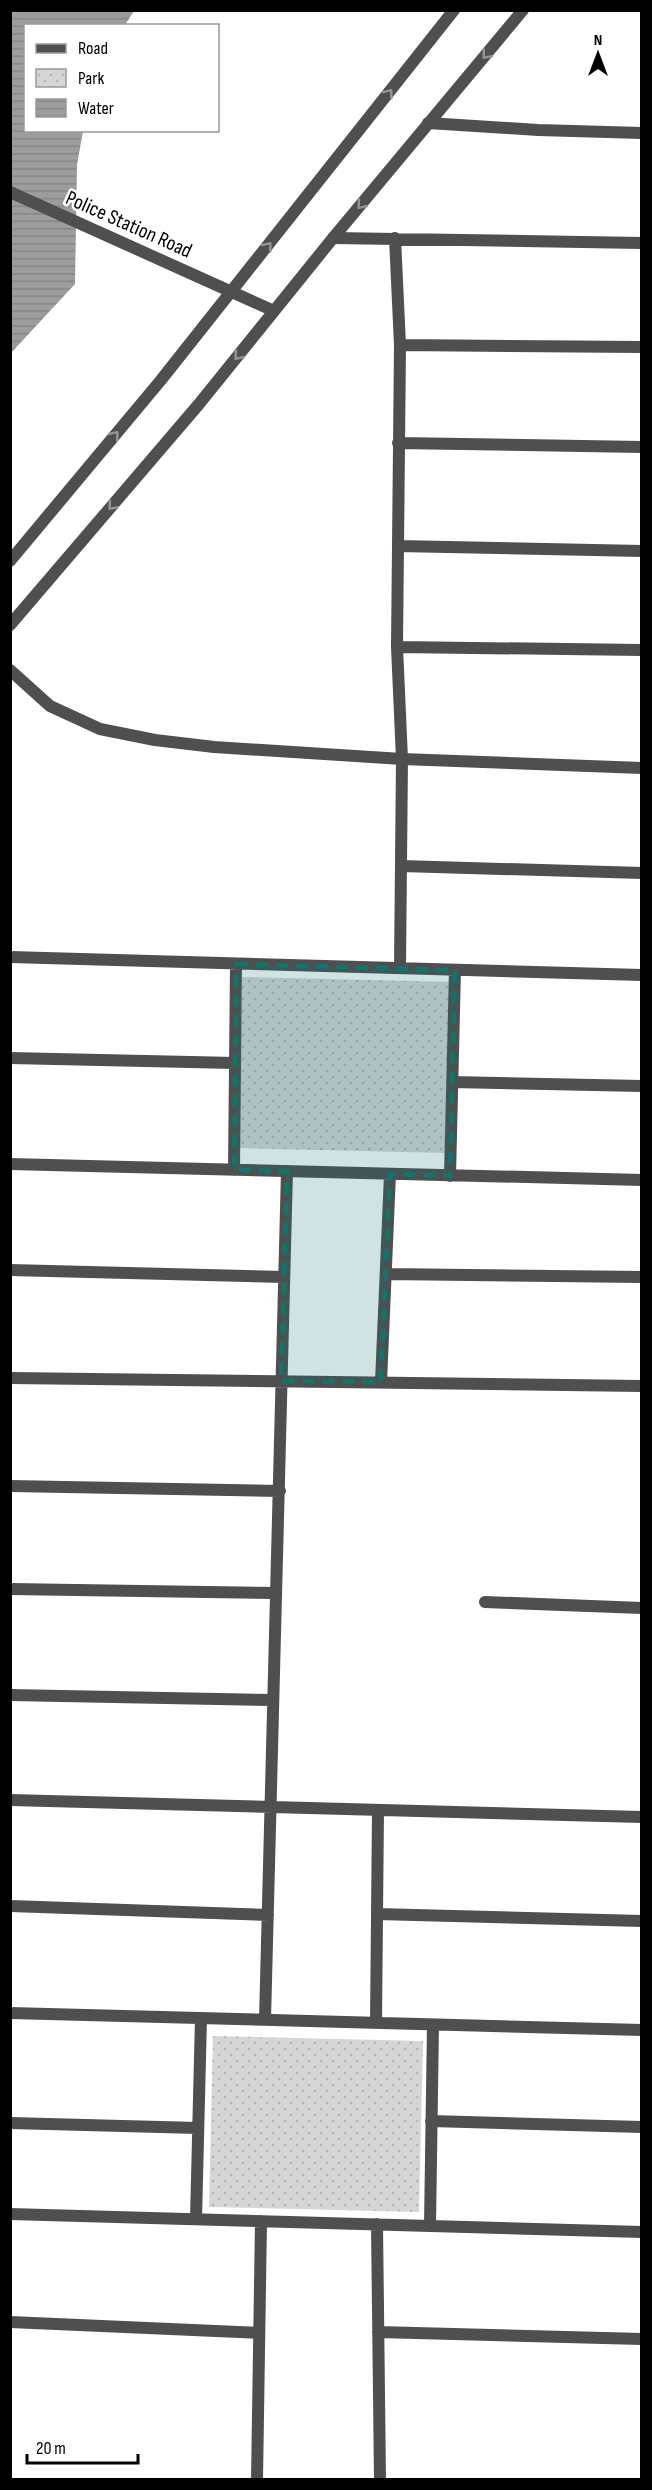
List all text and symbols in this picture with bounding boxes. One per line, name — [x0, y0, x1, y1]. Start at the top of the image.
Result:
legend — [24, 24, 219, 132]
north arrow — [568, 24, 628, 84]
text: N — [594, 31, 602, 50]
text: Road — [78, 38, 108, 59]
one-way arrow — [482, 48, 493, 59]
text: Park — [78, 68, 104, 89]
one-way arrow — [381, 88, 392, 99]
text: Water — [78, 98, 114, 119]
street label: Police Station Road — [62, 185, 196, 263]
one-way arrow — [357, 198, 368, 209]
one-way arrow — [260, 241, 271, 252]
one-way arrow — [234, 349, 245, 360]
one-way arrow — [108, 431, 119, 442]
one-way arrow — [109, 499, 120, 510]
scale bar — [27, 2427, 138, 2465]
text: 20 m — [36, 2438, 66, 2459]

